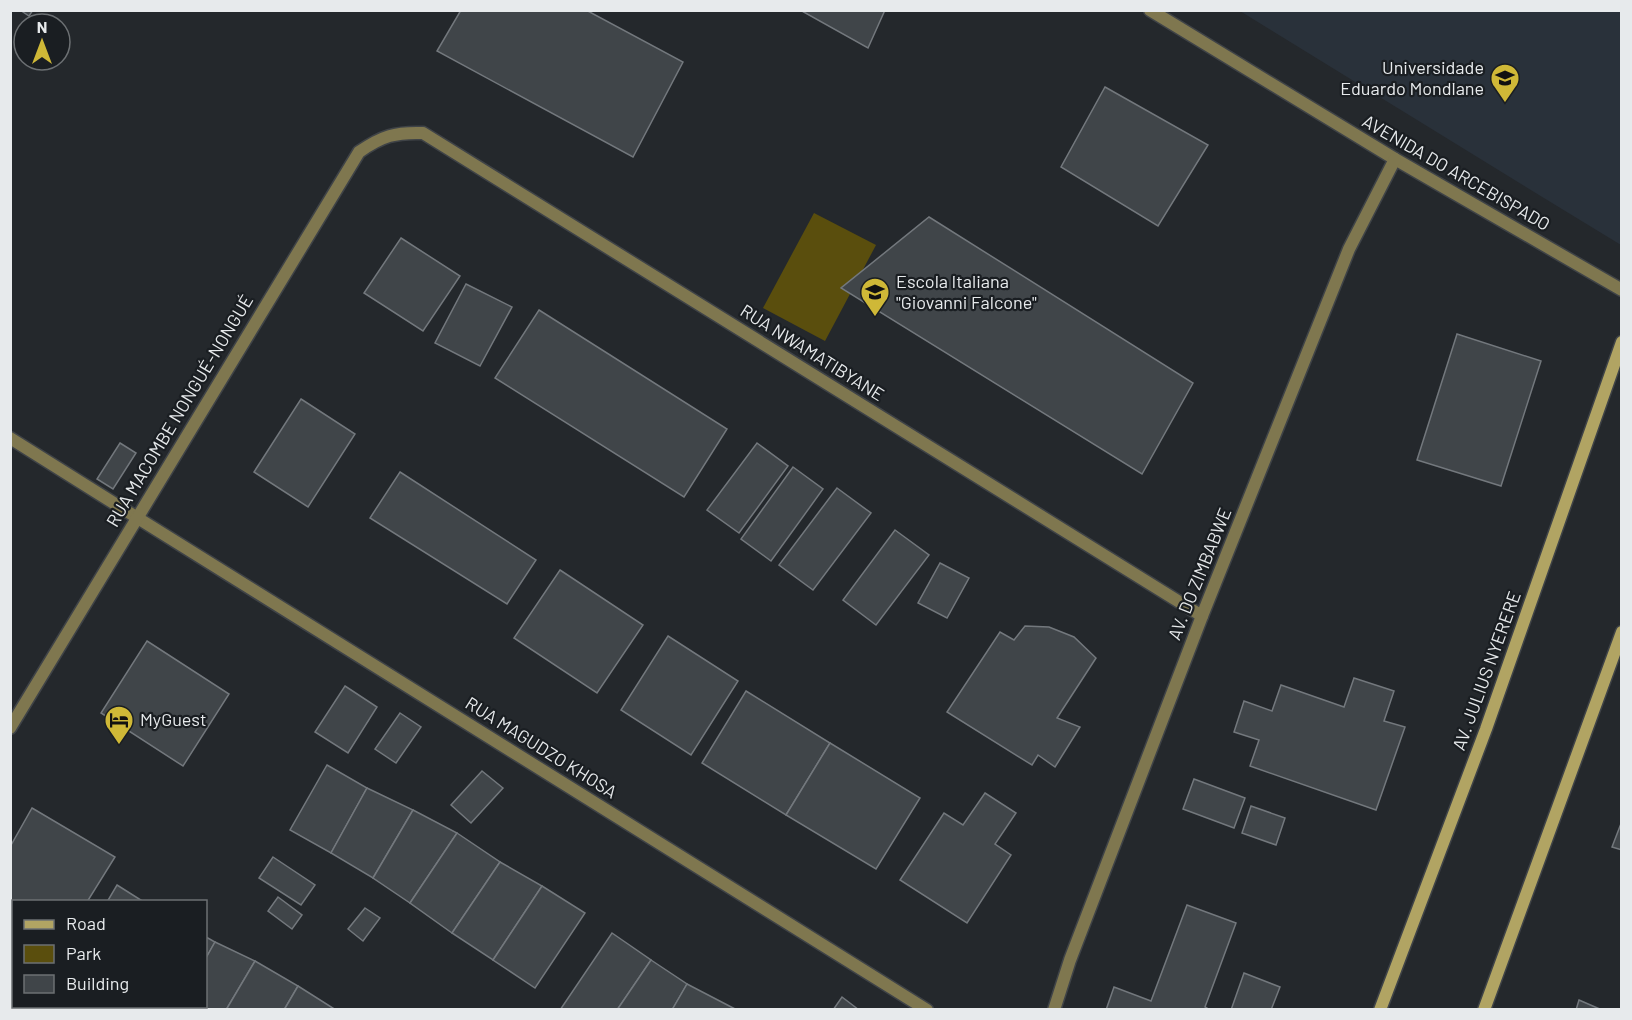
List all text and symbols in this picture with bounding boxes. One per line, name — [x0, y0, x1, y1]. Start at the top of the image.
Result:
north arrow — [12, 12, 72, 72]
text: N — [37, 17, 47, 36]
place label: Universidade Eduardo Mondlane — [1340, 56, 1484, 99]
school or university icon: Universidade Eduardo Mondlane — [1489, 62, 1521, 104]
street label: AVENIDA DO ARCEBISPADO — [1359, 109, 1554, 235]
place label: Escola Italiana "Giovanni Falcone" — [896, 270, 1037, 313]
school or university icon: Escola Italiana "Giovanni Falcone" — [859, 276, 891, 318]
street label: RUA MACOMBE NONGUÉ-NONGUÉ — [101, 290, 257, 530]
street label: RUA NWAMATIBYANE — [737, 299, 888, 405]
street label: AV. DO ZIMBABWE — [1163, 504, 1236, 643]
street label: AV. JULIUS NYERERE — [1447, 588, 1525, 753]
street label: RUA MAGUDZO KHOSA — [462, 692, 621, 803]
hotel icon: MyGuest — [103, 704, 135, 746]
place label: MyGuest — [140, 708, 206, 730]
legend — [12, 900, 207, 1008]
text: Road — [66, 912, 106, 934]
text: Park — [66, 942, 101, 964]
text: Building — [66, 972, 129, 994]

